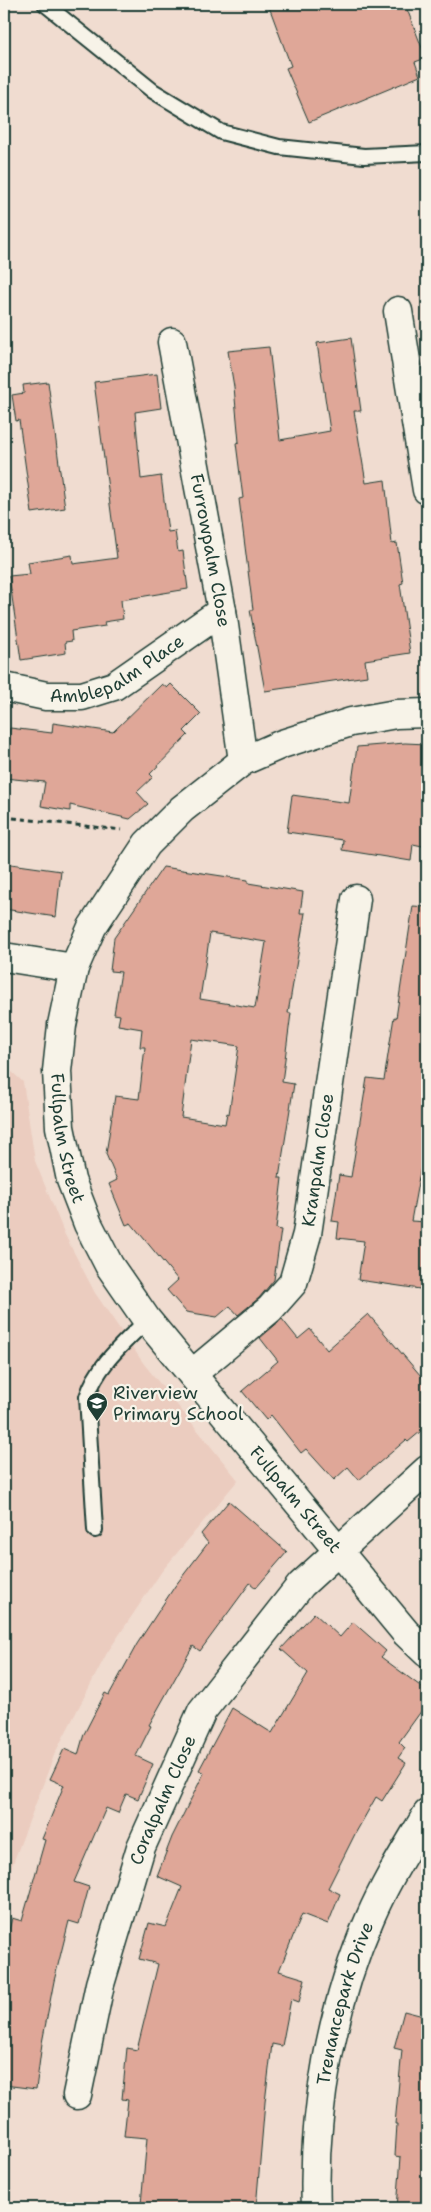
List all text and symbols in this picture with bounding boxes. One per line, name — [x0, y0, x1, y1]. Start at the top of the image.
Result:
street label: Furrowpalm Close — [185, 472, 236, 629]
street label: Amblepalm Place — [50, 629, 189, 709]
street label: Fullpalm Street — [45, 1073, 91, 1207]
street label: Kranpalm Close — [296, 1092, 339, 1228]
place label: Riverview Primary School — [113, 1381, 244, 1426]
school or university icon: Riverview Primary School — [85, 1391, 109, 1422]
street label: Fullpalm Street — [244, 1441, 347, 1558]
street label: Coralpalm Close — [124, 1731, 202, 1868]
street label: Trenancepark Drive — [311, 1918, 379, 2087]

